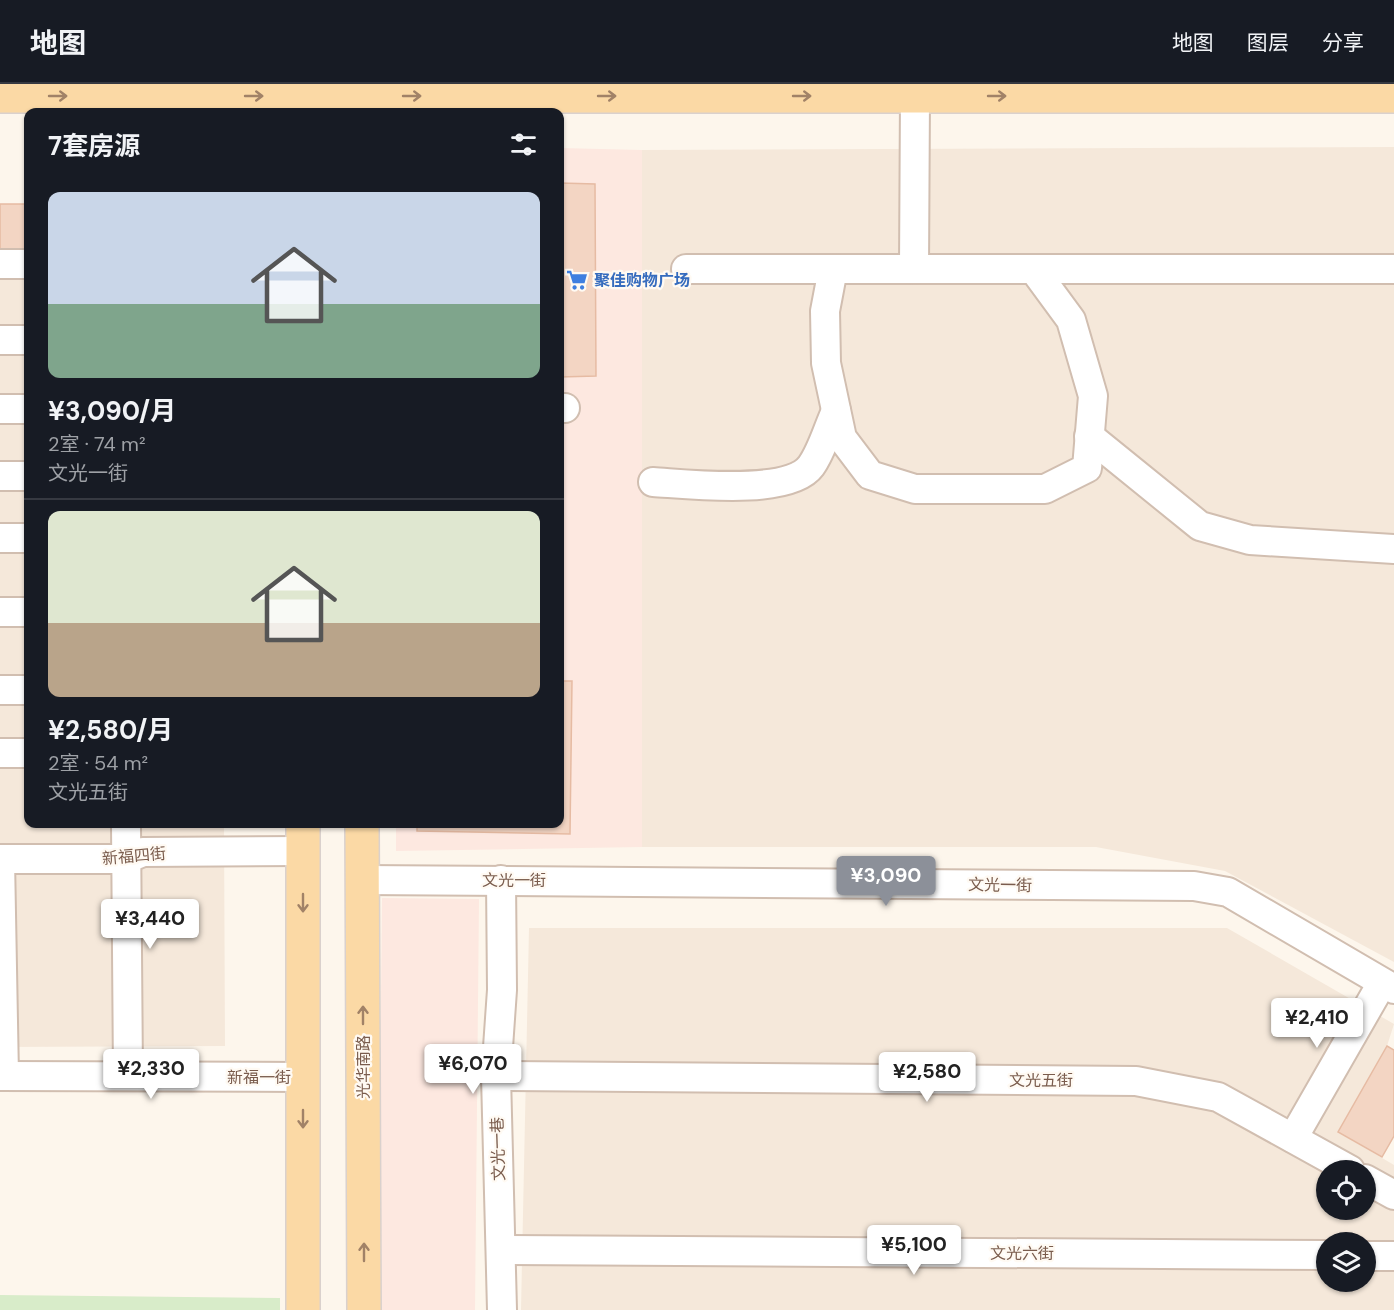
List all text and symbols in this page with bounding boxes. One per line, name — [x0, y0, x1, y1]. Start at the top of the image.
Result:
text: 地图 — [30, 25, 86, 62]
text: 地图 — [1172, 29, 1214, 57]
text: 图层 — [1247, 29, 1289, 57]
text: 分享 — [1322, 29, 1364, 57]
one-way arrow — [48, 90, 68, 102]
one-way arrow — [243, 90, 263, 102]
one-way arrow — [401, 90, 421, 102]
one-way arrow — [596, 90, 616, 102]
one-way arrow — [791, 90, 811, 102]
one-way arrow — [986, 90, 1006, 102]
icon: filters — [507, 128, 540, 161]
text: 7套房源 — [48, 129, 140, 163]
icon: home — [240, 231, 348, 339]
supermarket icon: 聚佳购物广场 — [565, 268, 589, 292]
place label: 聚佳购物广场 — [594, 270, 690, 291]
text: ¥3,090/月 — [48, 394, 176, 428]
text: 2室 · 74 m² — [48, 431, 146, 457]
text: 文光一街 — [48, 460, 128, 486]
icon: home — [240, 550, 348, 658]
text: ¥2,580/月 — [48, 713, 173, 747]
text: 2室 · 54 m² — [48, 750, 148, 776]
text: 文光五街 — [48, 779, 128, 805]
street label: 新福四街 — [101, 843, 167, 869]
pin: ¥3,090 — [837, 856, 935, 907]
text: ¥3,090 — [851, 862, 921, 888]
street label: 文光一街 — [482, 870, 546, 891]
street label: 文光一街 — [968, 874, 1032, 896]
one-way arrow — [297, 892, 309, 912]
pin: ¥3,440 — [101, 899, 199, 950]
text: ¥3,440 — [115, 905, 185, 931]
pin: ¥2,410 — [1268, 998, 1366, 1049]
text: ¥2,410 — [1285, 1004, 1349, 1030]
one-way arrow — [357, 1005, 369, 1025]
street label: 光华南路 — [353, 1035, 374, 1099]
pin: ¥6,070 — [424, 1044, 522, 1095]
pin: ¥2,330 — [102, 1049, 200, 1100]
text: ¥6,070 — [438, 1050, 508, 1076]
pin: ¥2,580 — [878, 1052, 976, 1103]
text: ¥2,330 — [117, 1055, 185, 1081]
text: ¥2,580 — [893, 1058, 961, 1084]
street label: 新福一街 — [227, 1067, 291, 1088]
street label: 文光五街 — [1009, 1070, 1073, 1091]
one-way arrow — [297, 1108, 309, 1128]
street label: 文光一巷 — [486, 1117, 510, 1181]
map controls — [1316, 1160, 1376, 1292]
button: locate — [1316, 1160, 1376, 1220]
pin: ¥5,100 — [865, 1225, 963, 1276]
text: ¥5,100 — [881, 1231, 947, 1257]
button: layers — [1316, 1232, 1376, 1292]
one-way arrow — [358, 1242, 370, 1262]
street label: 文光六街 — [990, 1243, 1054, 1264]

